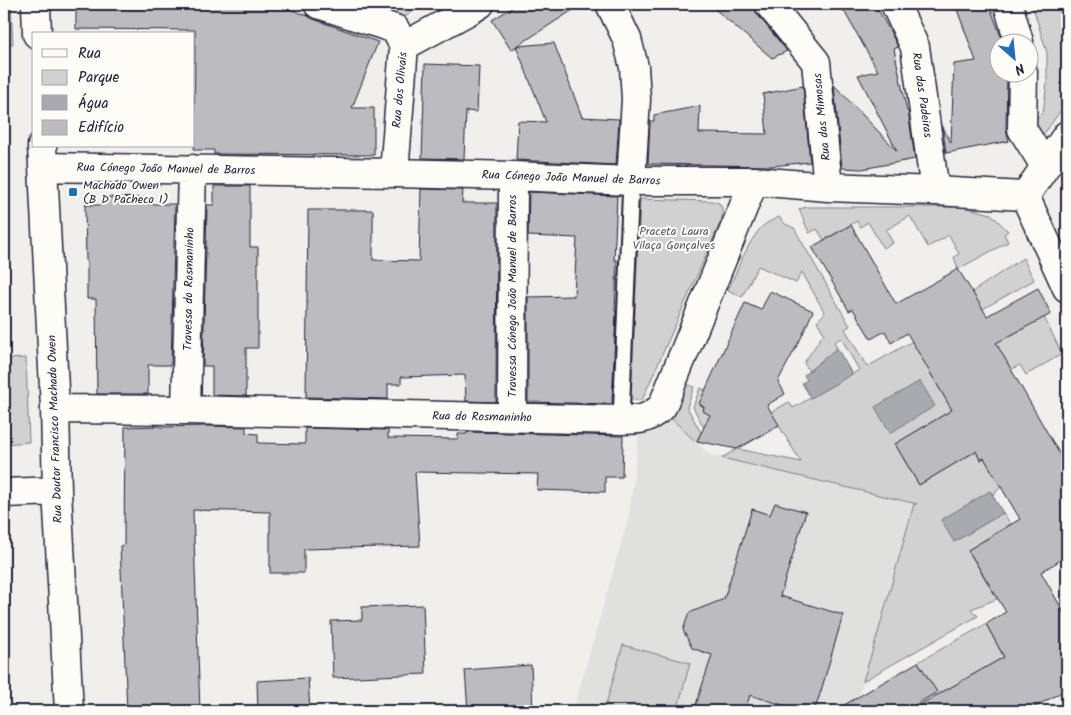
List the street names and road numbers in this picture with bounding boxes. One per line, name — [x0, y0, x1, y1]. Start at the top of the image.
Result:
street label: Rua dos Olivais — [387, 51, 413, 129]
street label: Rua das Padeiras — [907, 51, 937, 139]
street label: Rua das Mimosas — [808, 72, 836, 162]
street label: Rua Cónego João Manuel de Barros — [76, 158, 256, 180]
street label: Rua Cónego João Manuel de Barros — [481, 165, 661, 191]
street label: Travessa Cónego João Manuel de Barros — [503, 195, 522, 397]
street label: Travessa do Rosmaninho — [178, 227, 200, 351]
street label: Rua Doutor Francisco Machado Owen — [42, 335, 68, 523]
street label: Rua do Rosmaninho — [432, 407, 532, 427]

